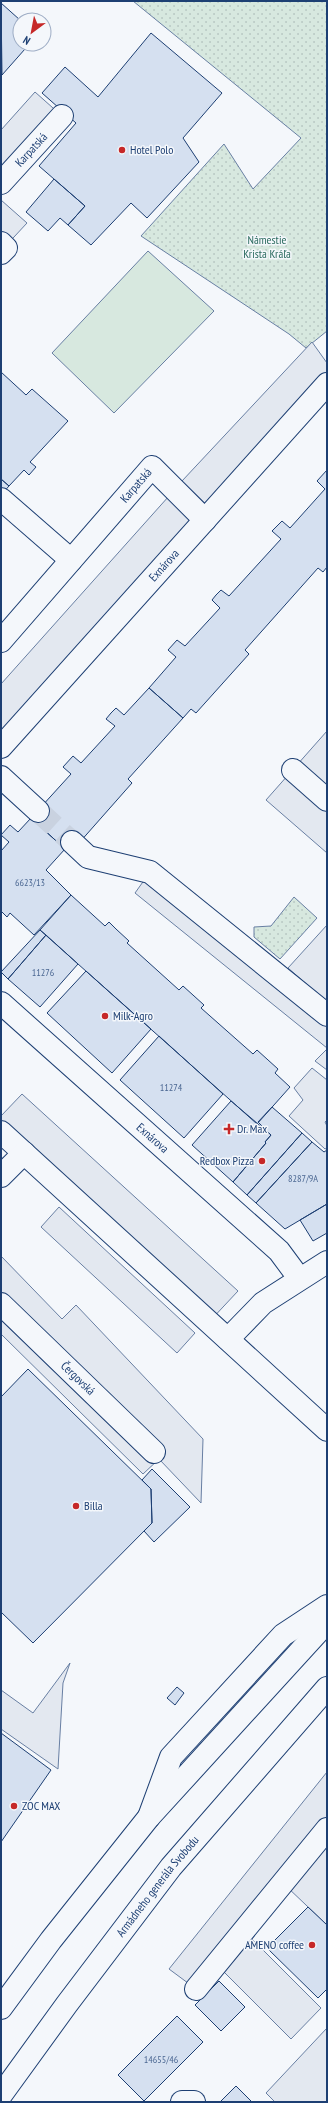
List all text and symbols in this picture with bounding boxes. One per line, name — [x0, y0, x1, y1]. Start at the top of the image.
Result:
north arrow — [12, 12, 52, 52]
text: N — [20, 33, 33, 48]
street label: Karpatská — [12, 129, 50, 169]
place label: Hotel Polo — [130, 142, 173, 157]
marker: Hotel Polo — [117, 145, 127, 155]
park label: Námestie Krista Kráľa — [243, 232, 291, 261]
street label: Karpatská — [117, 465, 155, 505]
street label: Exnárova — [145, 546, 182, 584]
house number: 6623/13 — [15, 876, 45, 889]
house number: 11276 — [32, 966, 55, 979]
place label: Milk-Agro — [113, 1008, 153, 1023]
marker: Milk-Agro — [100, 1011, 110, 1021]
house number: 11274 — [160, 1081, 183, 1094]
street label: Exnárova — [134, 1120, 172, 1156]
place label: Dr. Max — [237, 1121, 267, 1136]
marker: Dr. Max — [224, 1124, 234, 1134]
place label: Redbox Pizza — [200, 1153, 254, 1168]
marker: Redbox Pizza — [257, 1156, 267, 1166]
house number: 8287/9A — [288, 1172, 318, 1185]
street label: Čergovská — [58, 1358, 99, 1398]
place label: Billa — [84, 1498, 103, 1513]
marker: Billa — [71, 1501, 81, 1511]
place label: ZOC MAX — [22, 1798, 60, 1813]
marker: ZOC MAX — [9, 1801, 19, 1811]
street label: Armádneho generála Svobodu — [113, 1832, 202, 1939]
place label: AMENO coffee — [245, 1937, 304, 1952]
marker: AMENO coffee — [307, 1940, 317, 1950]
house number: 14655/46 — [144, 2053, 179, 2066]

